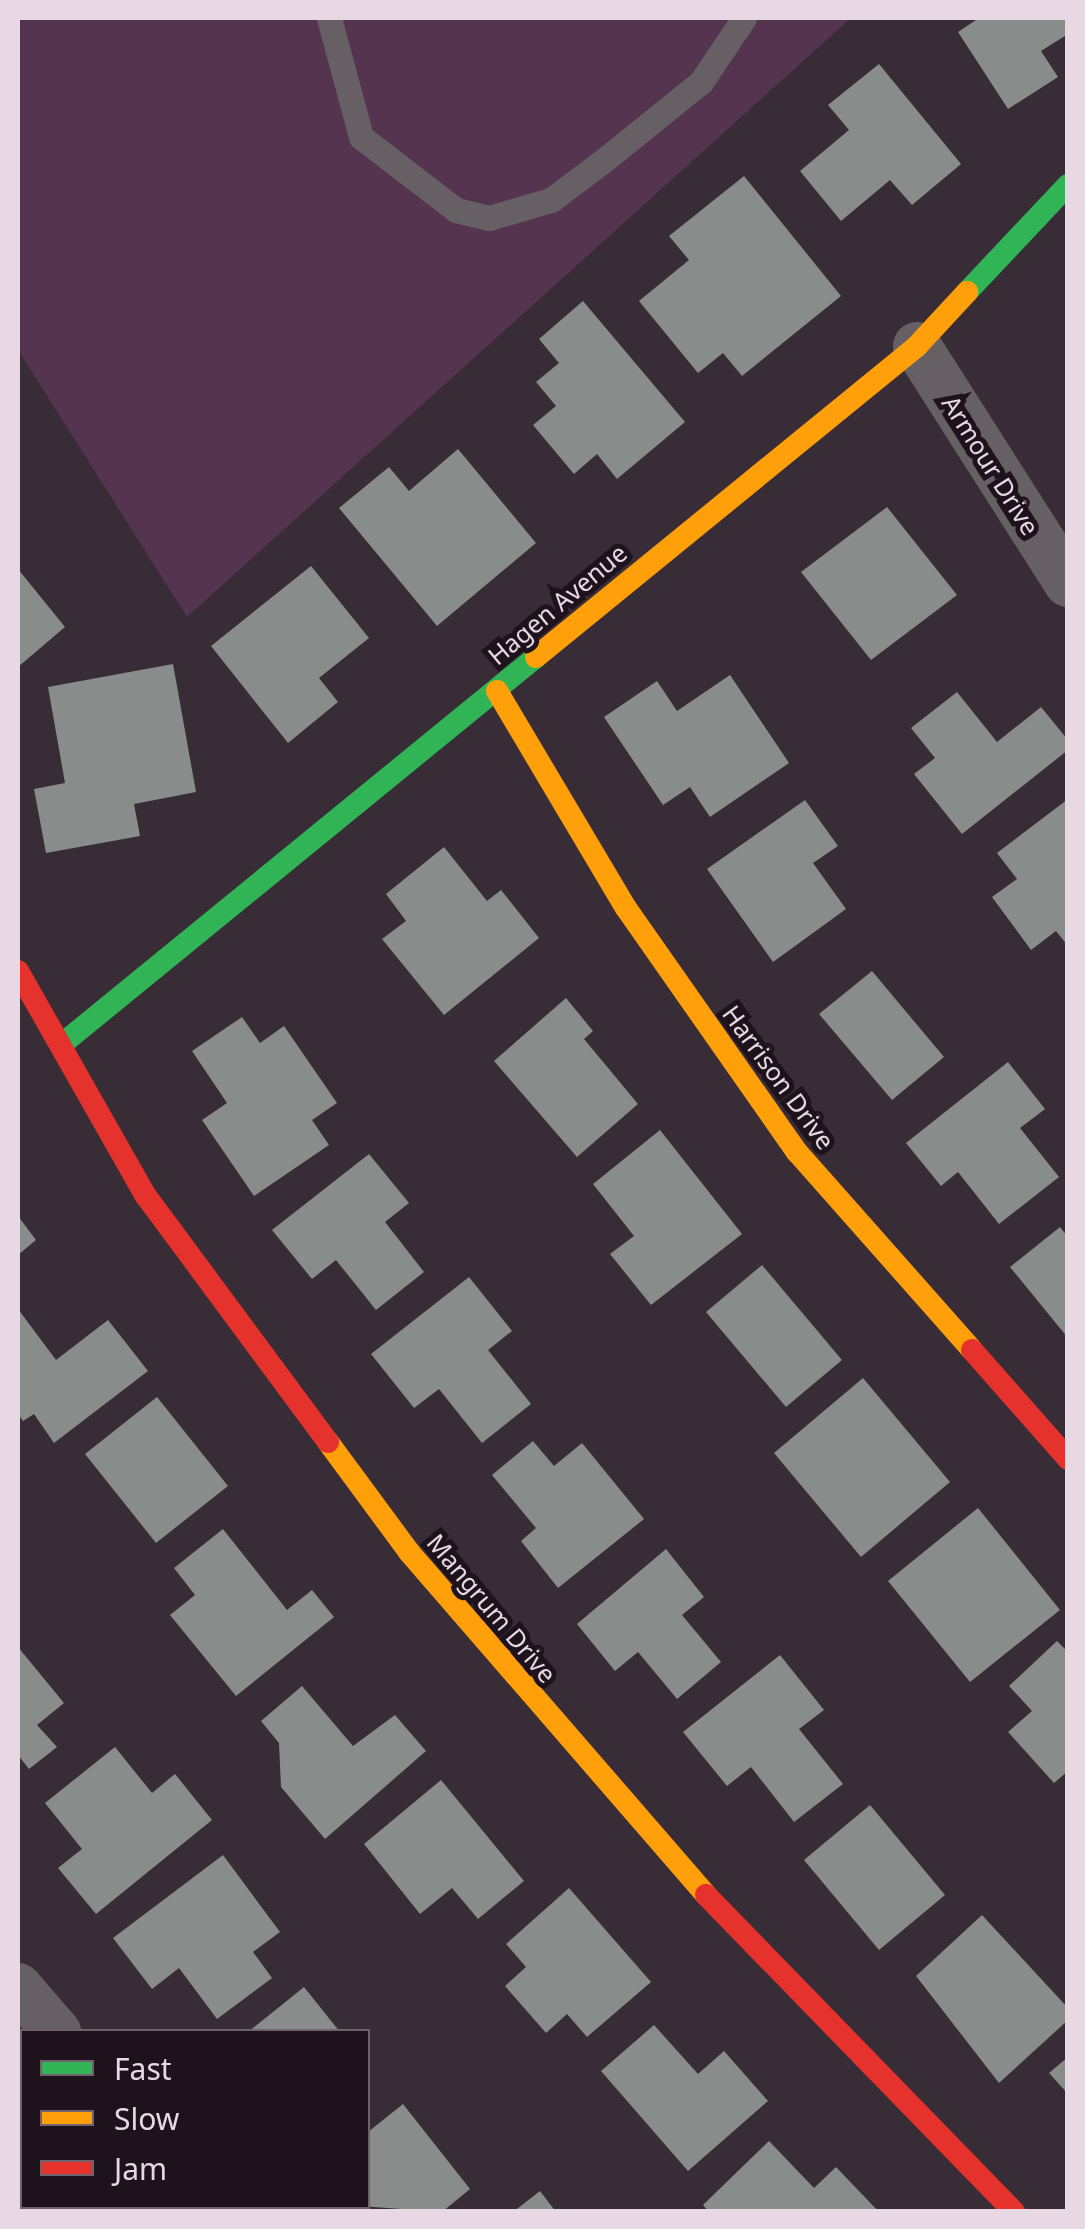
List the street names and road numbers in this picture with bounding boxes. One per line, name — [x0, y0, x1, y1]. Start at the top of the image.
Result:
street label: Armour Drive — [936, 390, 1046, 540]
street label: Hagen Avenue — [482, 537, 632, 671]
street label: Harrison Drive — [717, 999, 841, 1155]
street label: Mangrum Drive — [421, 1527, 563, 1689]

